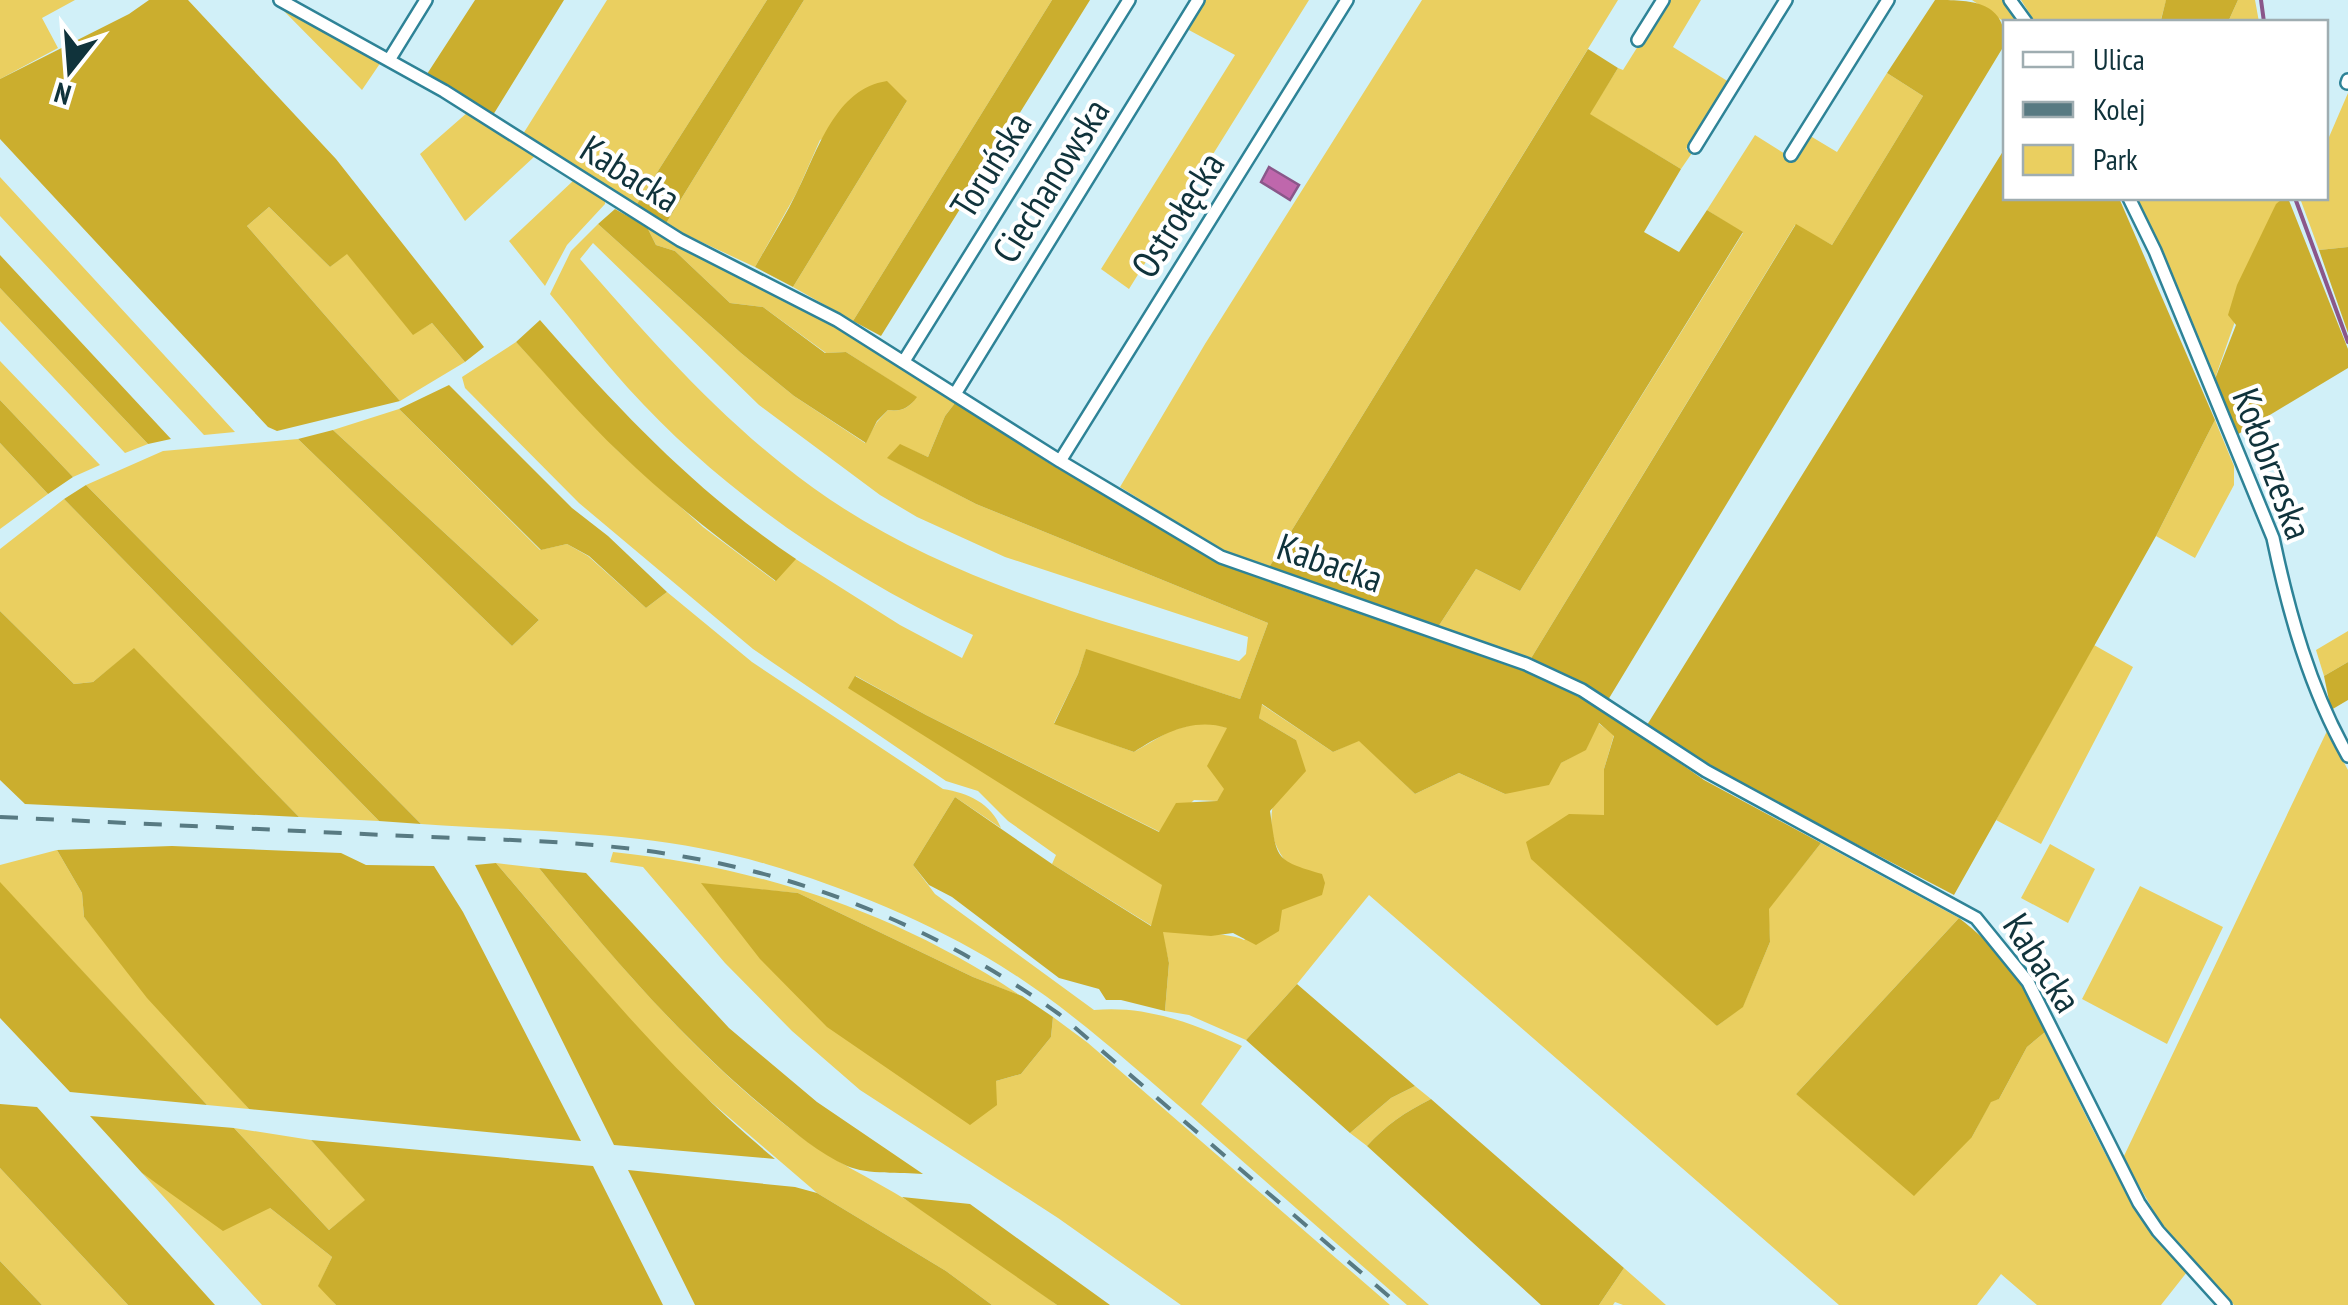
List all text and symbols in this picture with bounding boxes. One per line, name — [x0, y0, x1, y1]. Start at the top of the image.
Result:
north arrow — [20, 20, 120, 120]
legend — [2003, 20, 2328, 200]
text: Ulica — [2093, 39, 2145, 78]
text: N — [50, 74, 75, 114]
street label: Ciechanowska — [980, 89, 1119, 271]
text: Kolej — [2093, 89, 2145, 128]
street label: Toruńska — [938, 102, 1041, 226]
street label: Kabacka — [572, 123, 690, 222]
text: Park — [2093, 139, 2138, 178]
street label: Ostrołęcka — [1119, 142, 1234, 286]
street label: Kołobrzeska — [2222, 381, 2325, 546]
street label: Kabacka — [1271, 521, 1390, 602]
street label: Kabacka — [1993, 903, 2093, 1021]

